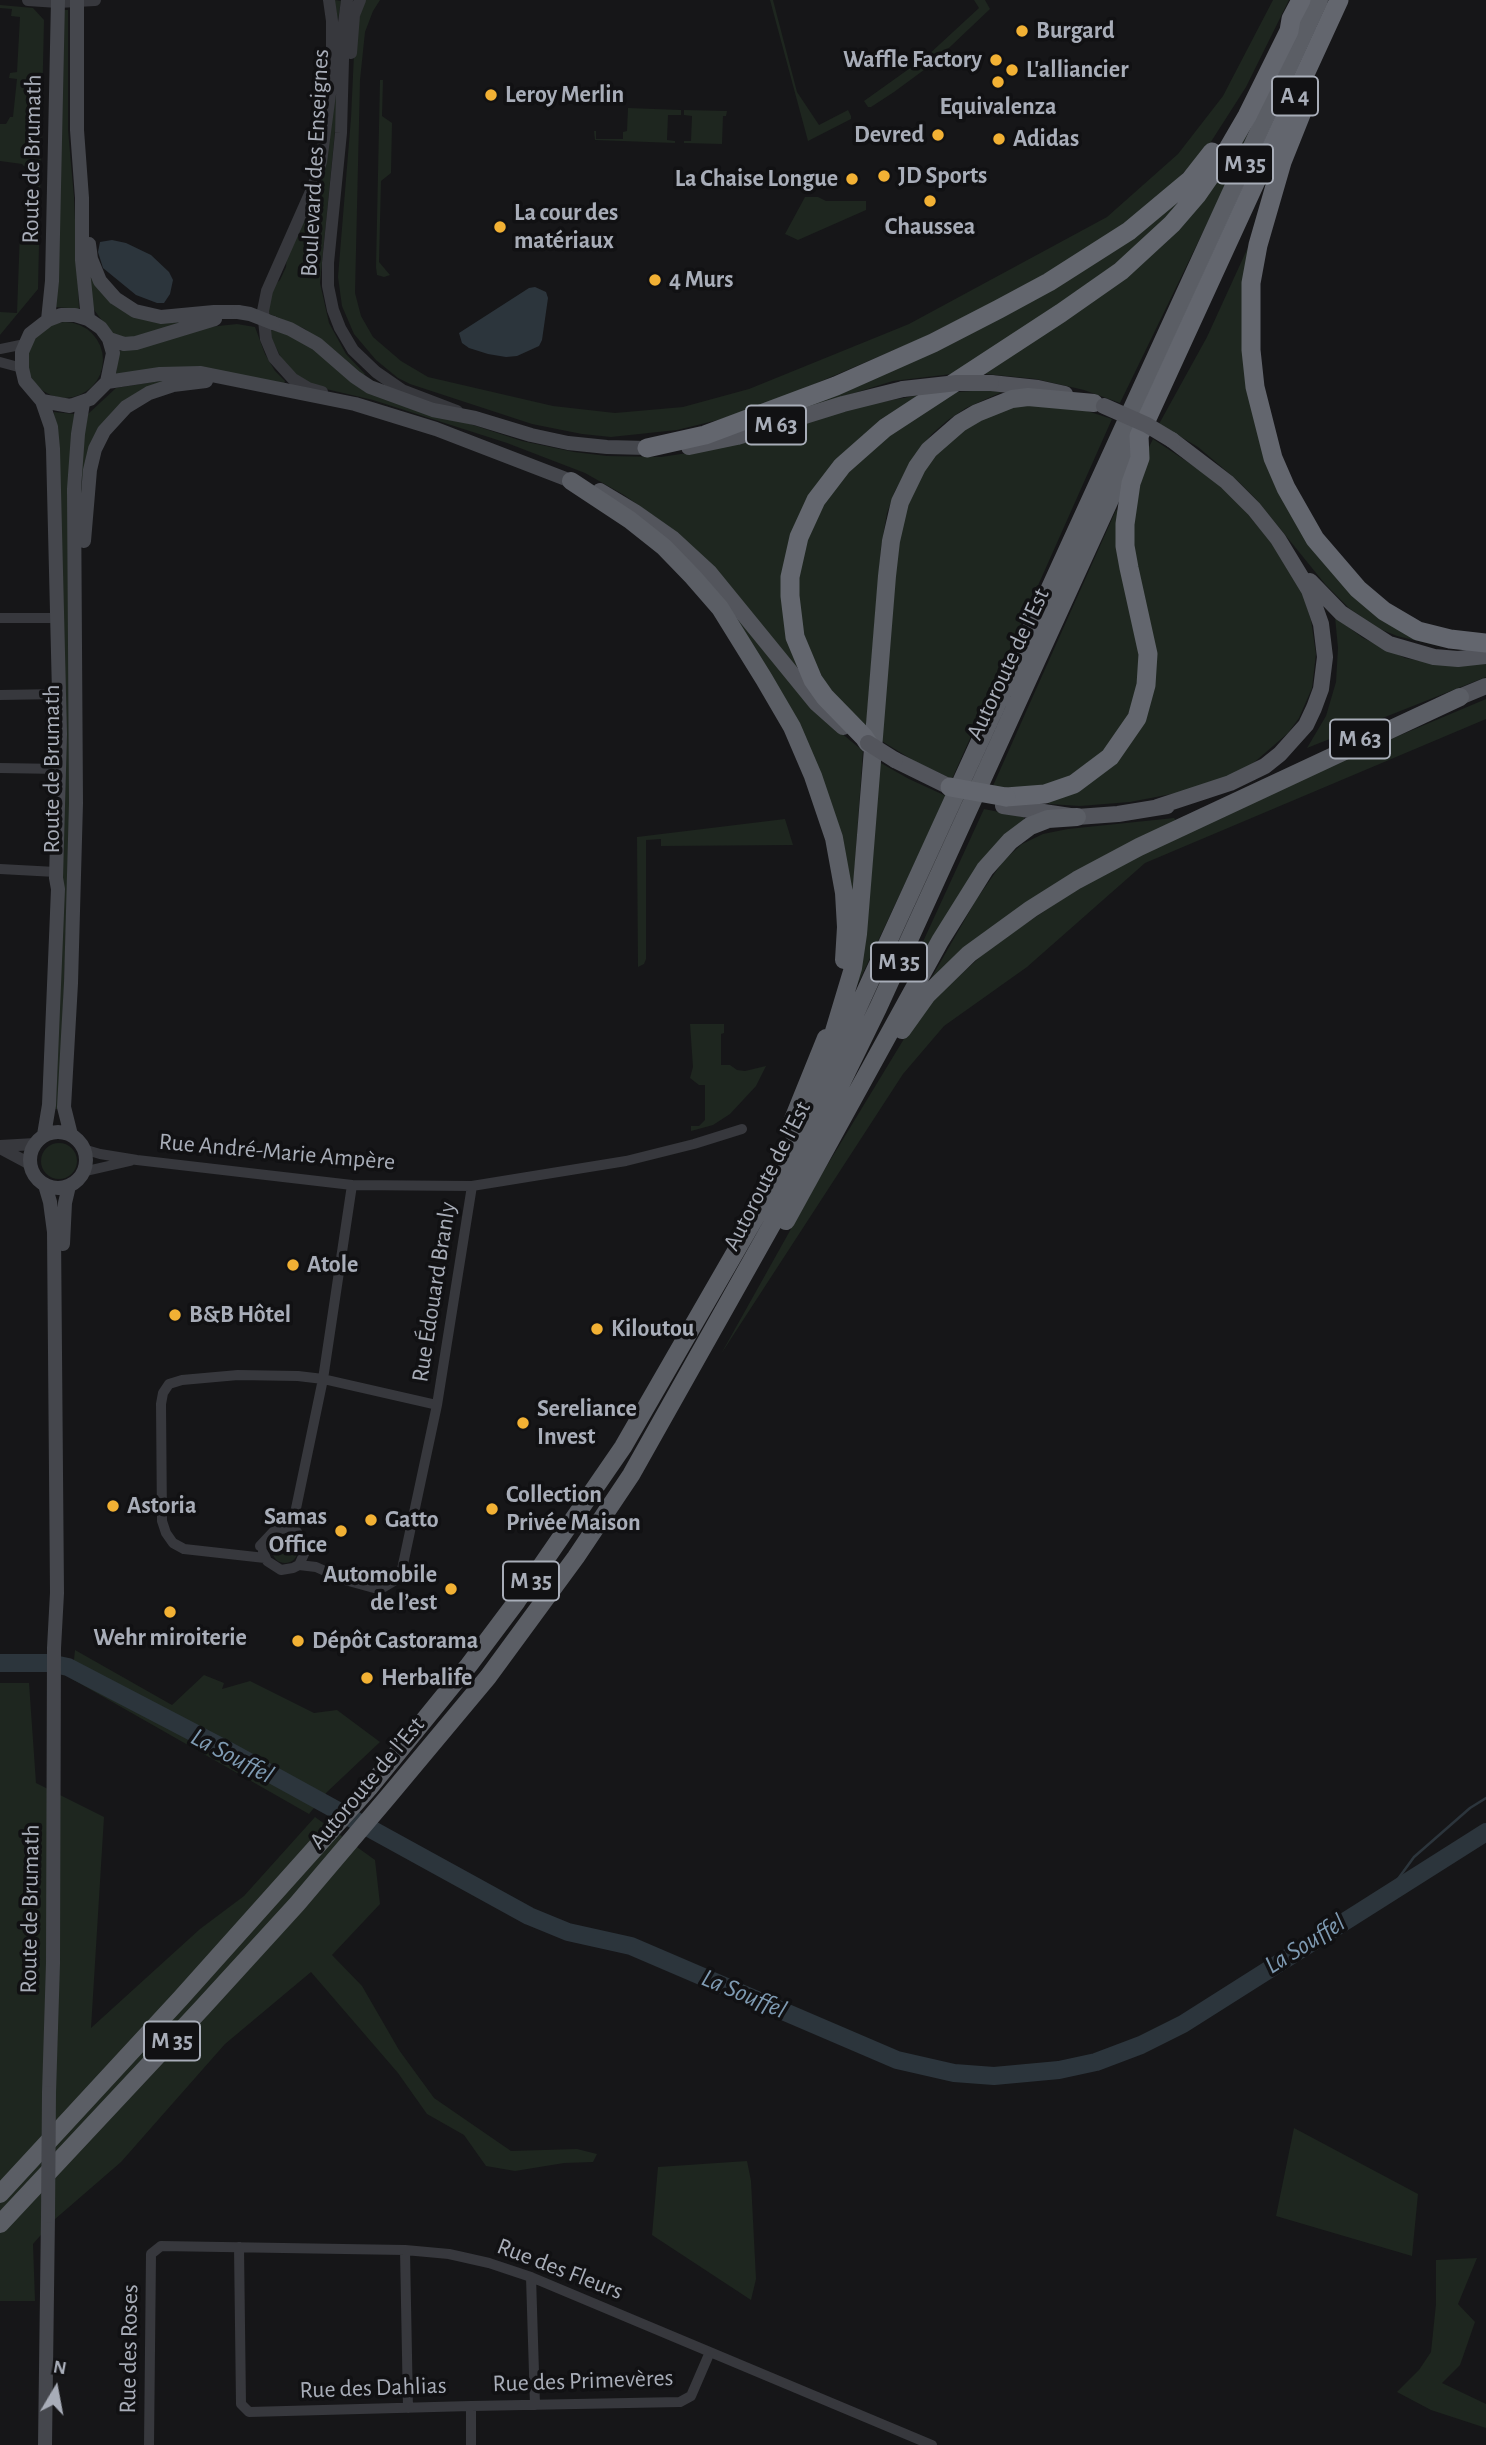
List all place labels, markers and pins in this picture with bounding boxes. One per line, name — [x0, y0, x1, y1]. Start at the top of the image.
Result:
place label: Burgard — [1036, 17, 1115, 45]
marker: Burgard — [1014, 23, 1030, 39]
place label: Waffle Factory — [843, 46, 982, 74]
marker: Waffle Factory — [988, 52, 1004, 68]
place label: L'alliancier — [1026, 56, 1129, 84]
marker: L'alliancier — [1004, 62, 1020, 78]
marker: Equivalenza — [990, 74, 1006, 90]
place label: Leroy Merlin — [505, 81, 624, 109]
marker: Leroy Merlin — [483, 87, 499, 103]
place label: Equivalenza — [940, 93, 1056, 121]
place label: Devred — [854, 121, 924, 149]
place label: Adidas — [1013, 125, 1079, 153]
marker: Devred — [930, 127, 946, 143]
marker: Adidas — [991, 131, 1007, 147]
place label: JD Sports — [898, 162, 987, 190]
place label: La Chaise Longue — [675, 165, 838, 193]
marker: JD Sports — [876, 168, 892, 184]
marker: La Chaise Longue — [844, 171, 860, 187]
marker: Chaussea — [922, 193, 938, 209]
place label: La cour des matériaux — [514, 199, 618, 255]
place label: Chaussea — [885, 213, 975, 241]
marker: La cour des matériaux — [492, 219, 508, 235]
place label: 4 Murs — [669, 266, 733, 294]
marker: 4 Murs — [647, 272, 663, 288]
place label: Atole — [307, 1251, 358, 1279]
marker: Atole — [285, 1257, 301, 1273]
place label: B&B Hôtel — [189, 1301, 291, 1329]
marker: B&B Hôtel — [167, 1307, 183, 1323]
place label: Kiloutou — [611, 1315, 694, 1343]
marker: Kiloutou — [589, 1321, 605, 1337]
place label: Sereliance Invest — [537, 1395, 637, 1451]
marker: Sereliance Invest — [515, 1415, 531, 1431]
place label: Collection Privée Maison — [506, 1481, 641, 1537]
place label: Astoria — [127, 1492, 196, 1520]
marker: Astoria — [105, 1498, 121, 1514]
marker: Collection Privée Maison — [484, 1501, 500, 1517]
place label: Samas Office — [264, 1503, 327, 1559]
place label: Gatto — [385, 1506, 439, 1534]
marker: Gatto — [363, 1512, 379, 1528]
marker: Samas Office — [333, 1523, 349, 1539]
place label: Automobile de l’est — [323, 1561, 437, 1617]
marker: Automobile de l’est — [443, 1581, 459, 1597]
marker: Wehr miroiterie — [162, 1604, 178, 1620]
place label: Wehr miroiterie — [93, 1624, 247, 1652]
place label: Dépôt Castorama — [312, 1627, 478, 1655]
marker: Dépôt Castorama — [290, 1633, 306, 1649]
place label: Herbalife — [381, 1664, 472, 1692]
marker: Herbalife — [359, 1670, 375, 1686]

